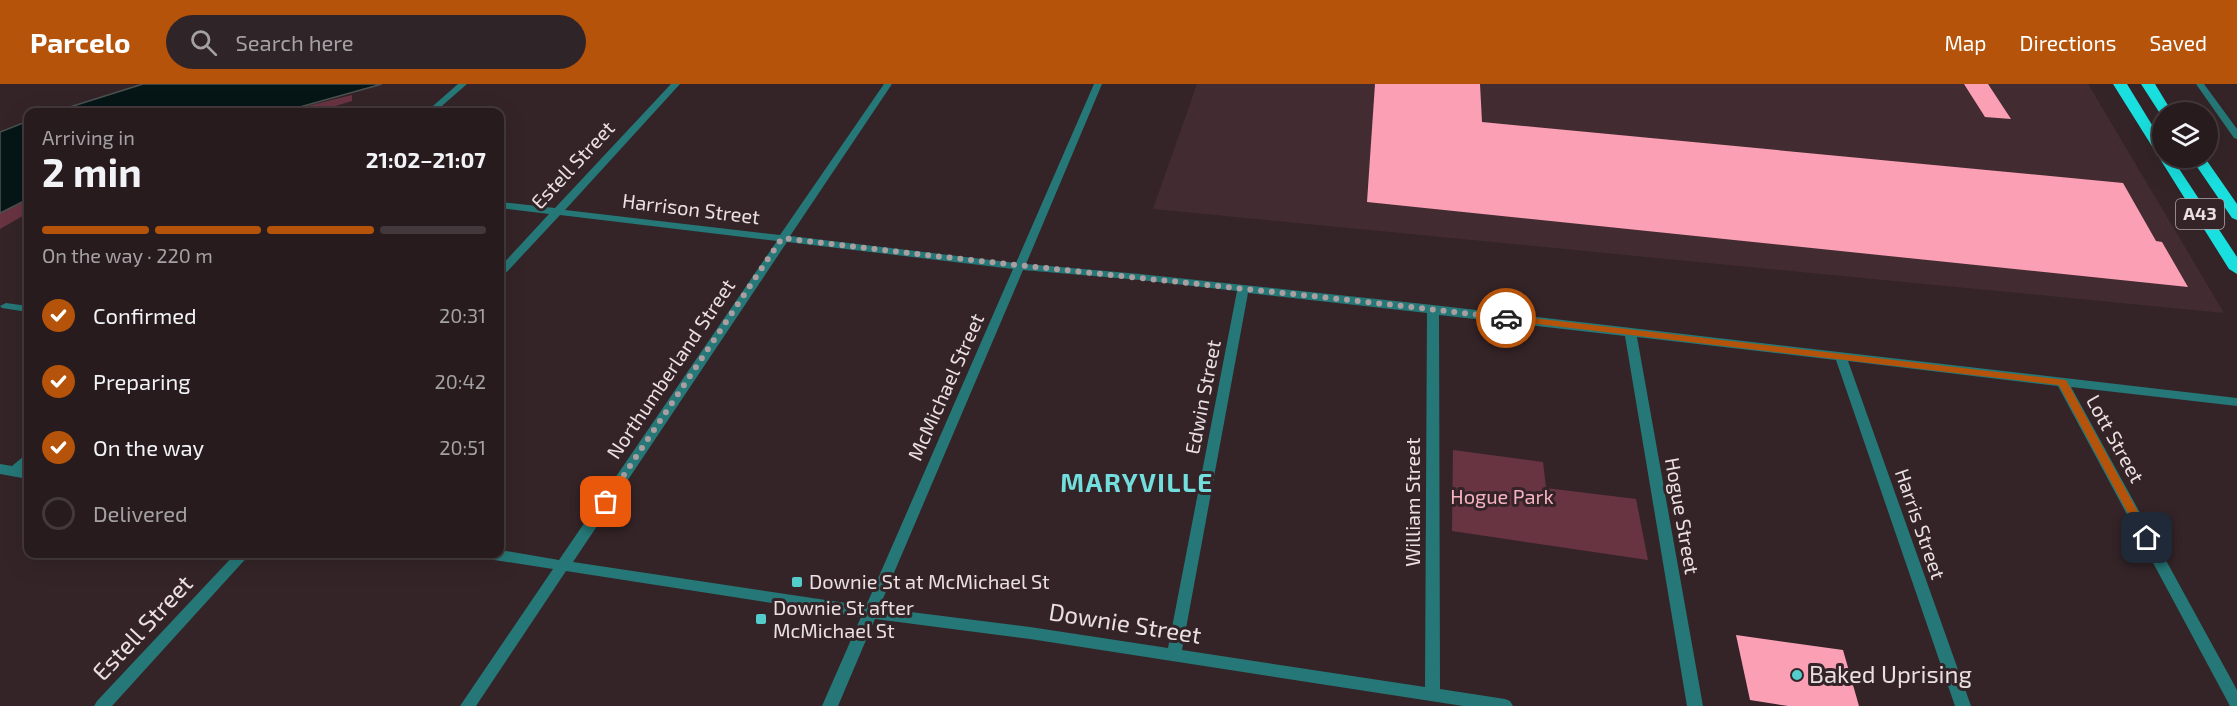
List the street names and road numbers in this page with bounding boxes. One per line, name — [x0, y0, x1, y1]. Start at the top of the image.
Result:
street label: Estell Street — [526, 115, 619, 213]
street label: Harrison Street — [621, 188, 762, 228]
road number: A43 — [2176, 199, 2224, 229]
street label: Northumberland Street — [601, 274, 740, 463]
street label: McMichael Street — [902, 309, 988, 464]
street label: Edwin Street — [1179, 337, 1225, 456]
street label: Lott Street — [2082, 390, 2150, 487]
street label: William Street — [1400, 437, 1424, 567]
street label: Hogue Street — [1661, 456, 1705, 576]
street label: Harris Street — [1891, 465, 1951, 583]
street label: Estell Street — [86, 568, 198, 686]
street label: Downie Street — [1047, 596, 1204, 649]

